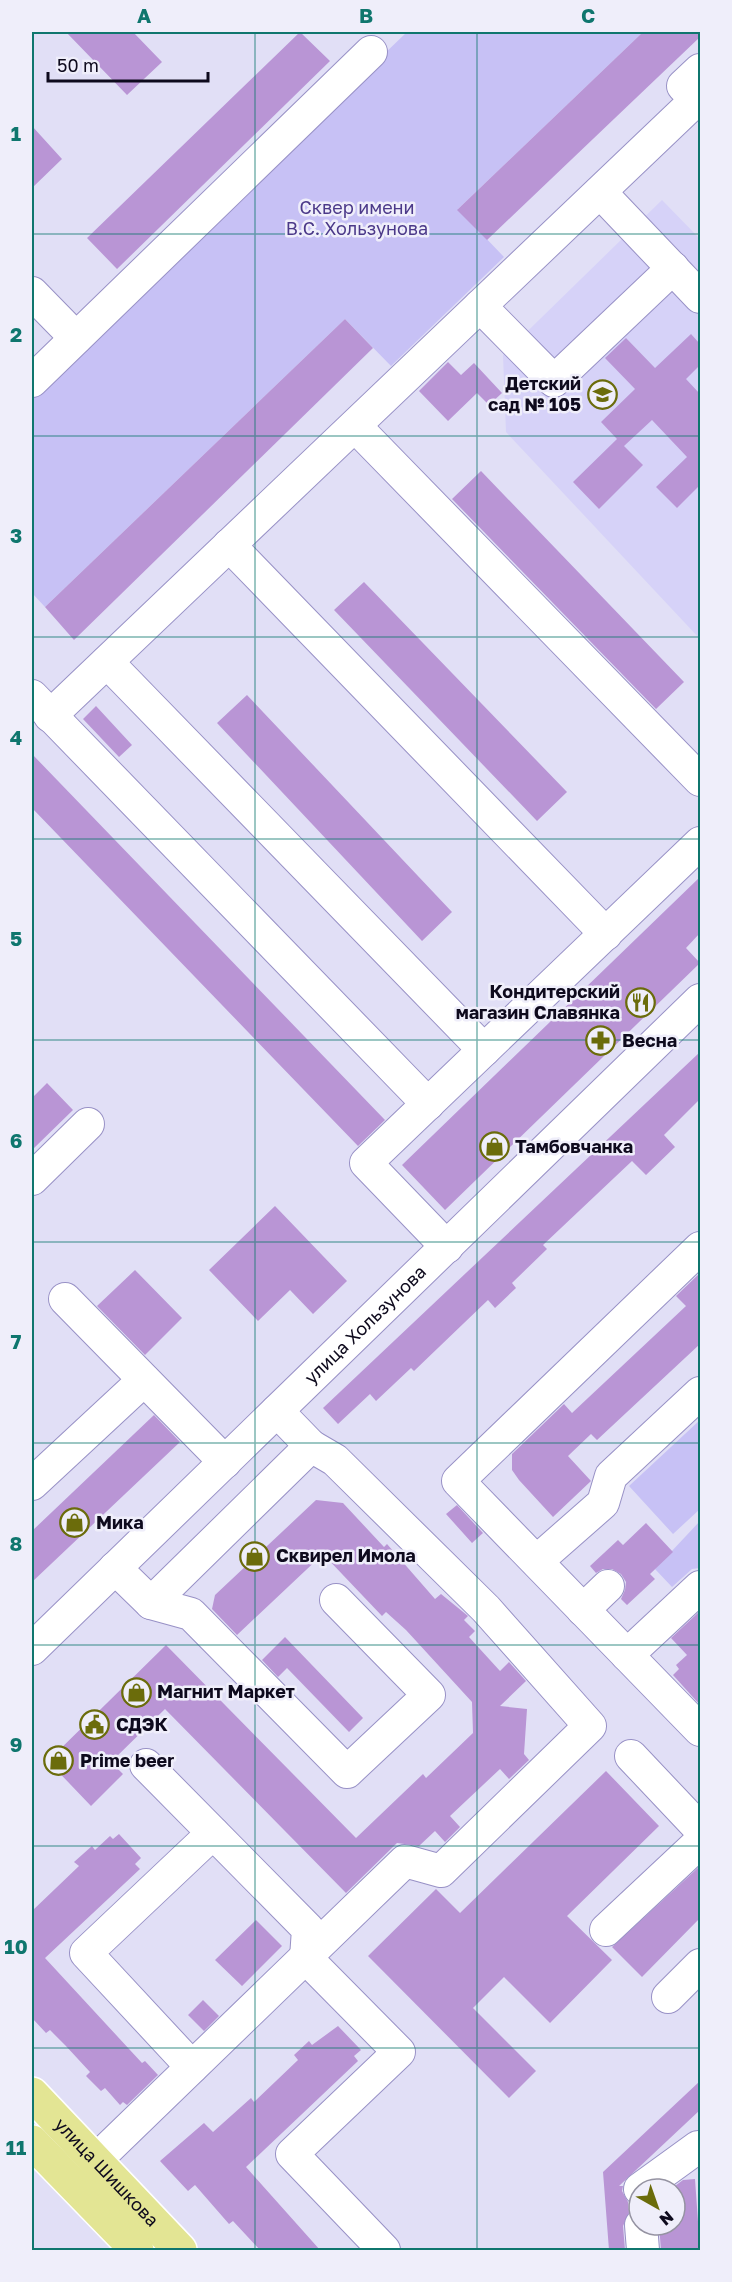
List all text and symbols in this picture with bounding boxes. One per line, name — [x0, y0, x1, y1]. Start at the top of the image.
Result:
text: A — [137, 3, 151, 27]
text: B — [359, 3, 373, 27]
text: C — [581, 3, 595, 27]
scale bar — [48, 45, 208, 83]
text: 50 m — [57, 54, 99, 76]
text: 1 — [11, 121, 21, 145]
park label: Сквер имени В.С. Хользунова — [286, 196, 428, 239]
text: 2 — [10, 322, 22, 346]
place label: Детский сад № 105 — [488, 372, 581, 415]
school or university icon: Детский сад № 105 — [586, 378, 618, 410]
text: 3 — [10, 523, 22, 547]
text: 4 — [10, 725, 22, 749]
text: 5 — [10, 926, 22, 950]
place label: Кондитерский магазин Славянка — [456, 980, 620, 1023]
restaurant icon: Кондитерский магазин Славянка — [625, 986, 657, 1018]
pharmacy icon: Весна — [585, 1025, 617, 1057]
place label: Весна — [622, 1029, 677, 1051]
text: 6 — [10, 1128, 22, 1152]
shop icon: Тамбовчанка — [478, 1131, 510, 1163]
place label: Тамбовчанка — [515, 1135, 633, 1157]
street label: улица Хользунова — [299, 1260, 430, 1388]
text: 7 — [11, 1329, 22, 1353]
shop icon: Мика — [59, 1507, 91, 1539]
place label: Мика — [96, 1511, 144, 1533]
text: 8 — [10, 1531, 22, 1555]
shop icon: Сквирел Имола — [239, 1540, 271, 1572]
place label: Сквирел Имола — [276, 1544, 416, 1566]
shop icon: Магнит Маркет — [120, 1676, 152, 1708]
place label: Магнит Маркет — [157, 1680, 295, 1702]
public building icon: СДЭК — [79, 1709, 111, 1741]
place label: СДЭК — [116, 1713, 168, 1735]
text: 9 — [10, 1732, 22, 1756]
shop icon: Prime beer — [43, 1745, 75, 1777]
place label: Prime beer — [80, 1749, 174, 1771]
text: 10 — [4, 1934, 28, 1958]
street label: улица Шишкова — [50, 2113, 164, 2231]
text: 11 — [6, 2135, 26, 2159]
north arrow — [627, 2177, 687, 2237]
text: N — [656, 2207, 678, 2230]

